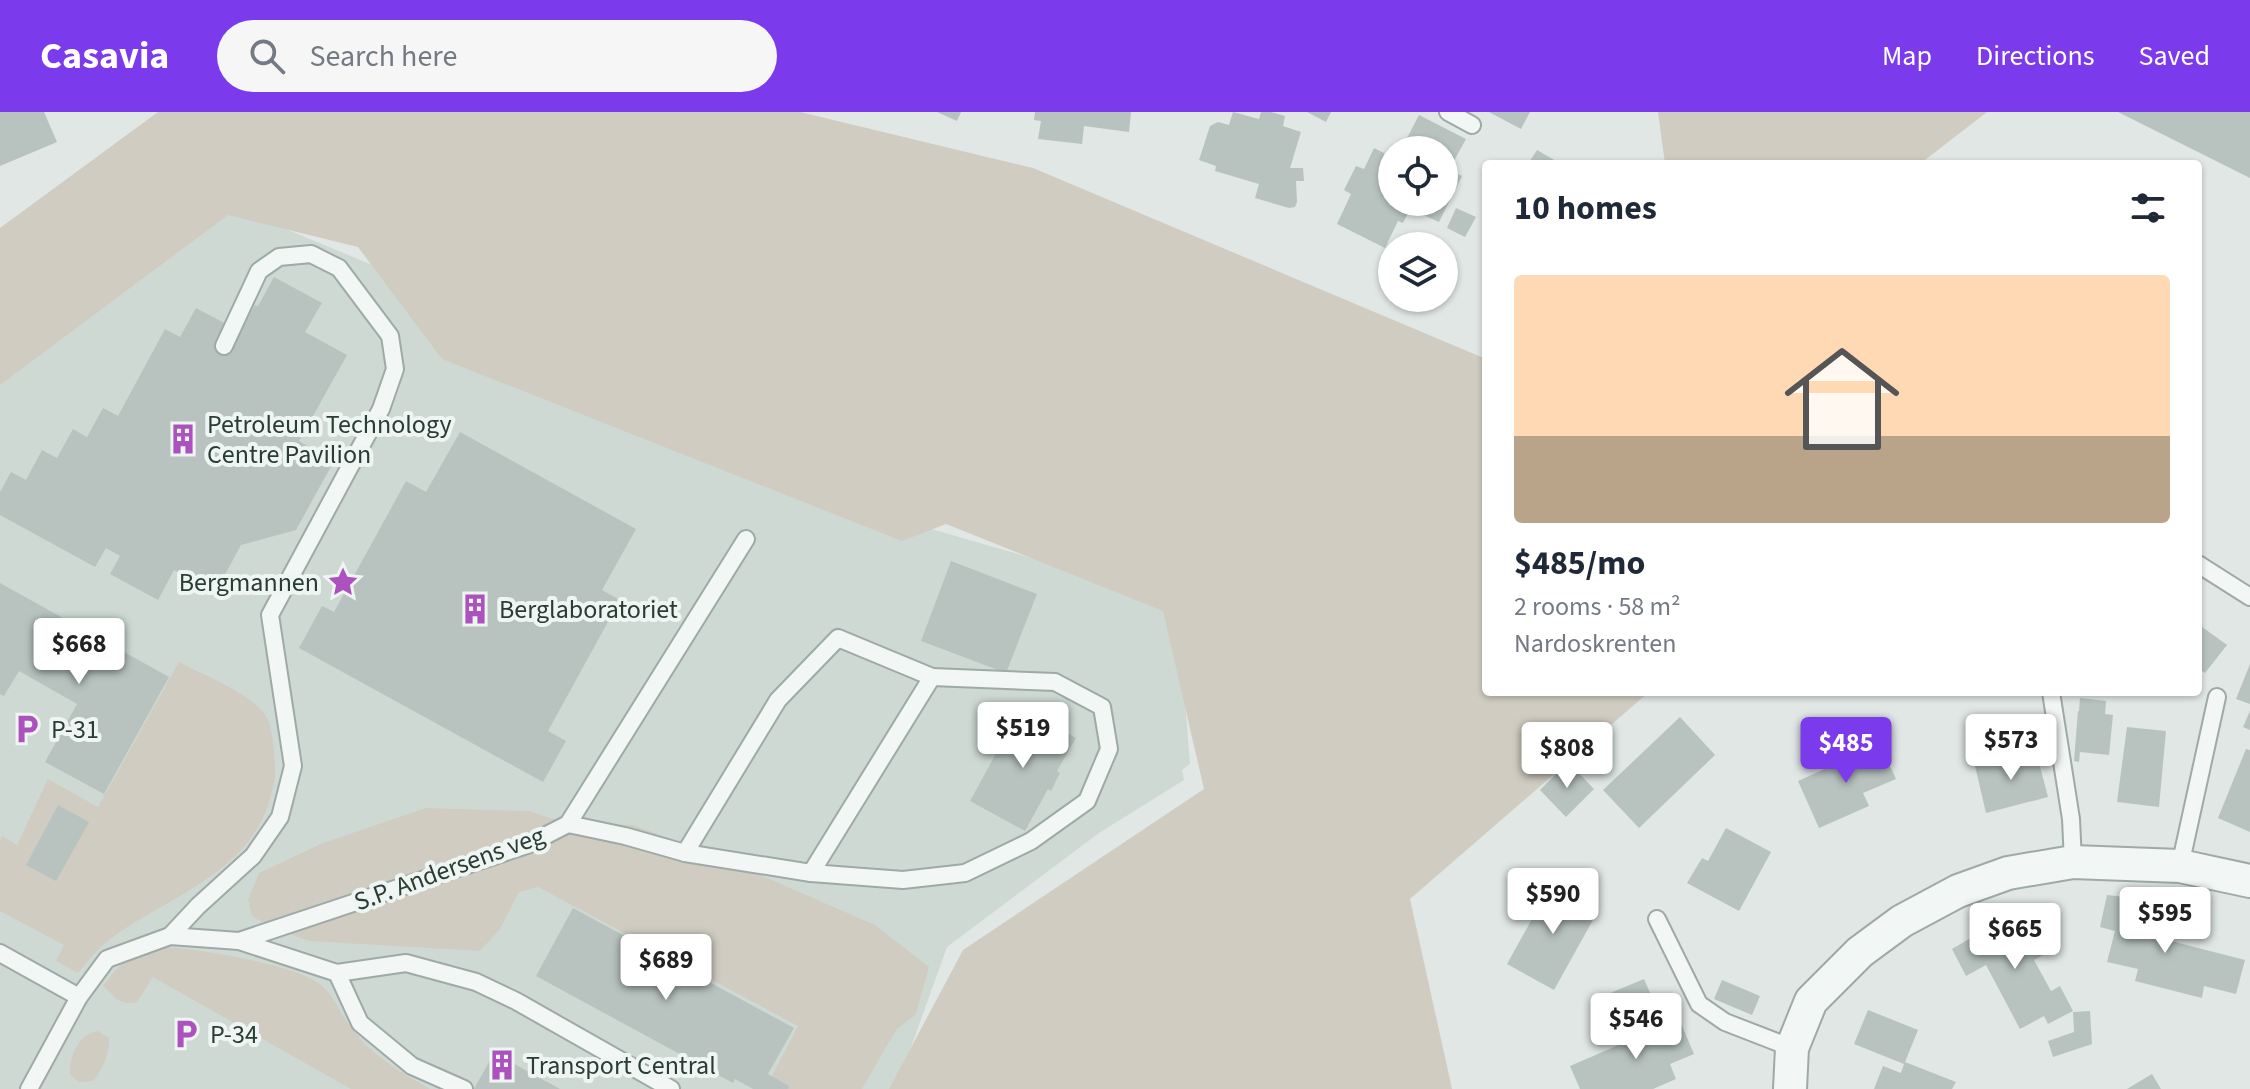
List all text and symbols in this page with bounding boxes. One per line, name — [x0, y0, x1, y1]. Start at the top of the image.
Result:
search box — [217, 20, 777, 92]
text: Casavia — [40, 29, 169, 83]
icon: search — [245, 34, 289, 78]
text: Search here — [309, 35, 457, 78]
text: Map — [1882, 36, 1932, 76]
text: Directions — [1976, 36, 2095, 76]
text: Saved — [2139, 36, 2210, 76]
map controls — [1378, 136, 1458, 312]
button: locate — [1378, 136, 1458, 216]
text: 10 homes — [1514, 184, 1657, 233]
icon: filters — [2126, 186, 2170, 230]
button: layers — [1378, 232, 1458, 312]
icon: home — [1770, 327, 1914, 471]
place label: Petroleum Technology Centre Pavilion — [207, 406, 452, 473]
building icon: Petroleum Technology Centre Pavilion — [166, 422, 200, 456]
text: $485/mo — [1514, 539, 1645, 588]
place label: Bergmannen — [179, 564, 319, 601]
place icon: Bergmannen — [326, 565, 360, 599]
text: 2 rooms · 58 m² — [1514, 588, 1681, 625]
place label: Berglaboratoriet — [499, 591, 678, 628]
building icon: Berglaboratoriet — [458, 592, 492, 626]
pin: $668 — [32, 618, 126, 686]
text: $668 — [52, 625, 106, 662]
text: Nardoskrenten — [1514, 625, 1676, 662]
pin: $519 — [976, 702, 1070, 770]
text: $519 — [996, 709, 1050, 746]
place label: P-31 — [51, 711, 99, 748]
parking icon: P-31 — [10, 712, 44, 746]
pin: $573 — [1964, 714, 2058, 782]
pin: $485 — [1799, 717, 1893, 785]
text: $573 — [1984, 721, 2038, 758]
pin: $808 — [1520, 722, 1614, 790]
text: $485 — [1819, 724, 1873, 761]
text: $808 — [1540, 729, 1594, 766]
street label: S.P. Andersens veg — [349, 817, 550, 920]
pin: $590 — [1506, 868, 1600, 936]
text: $590 — [1526, 875, 1580, 912]
pin: $595 — [2118, 887, 2212, 955]
text: $595 — [2138, 894, 2192, 931]
pin: $665 — [1968, 903, 2062, 971]
text: $665 — [1988, 910, 2042, 947]
pin: $689 — [619, 934, 713, 1002]
text: $689 — [639, 941, 693, 978]
pin: $546 — [1589, 993, 1683, 1061]
text: $546 — [1609, 1000, 1663, 1037]
place label: P-34 — [210, 1016, 258, 1053]
parking icon: P-34 — [169, 1017, 203, 1051]
place label: Transport Central — [526, 1047, 716, 1084]
building icon: Transport Central — [485, 1048, 519, 1082]

